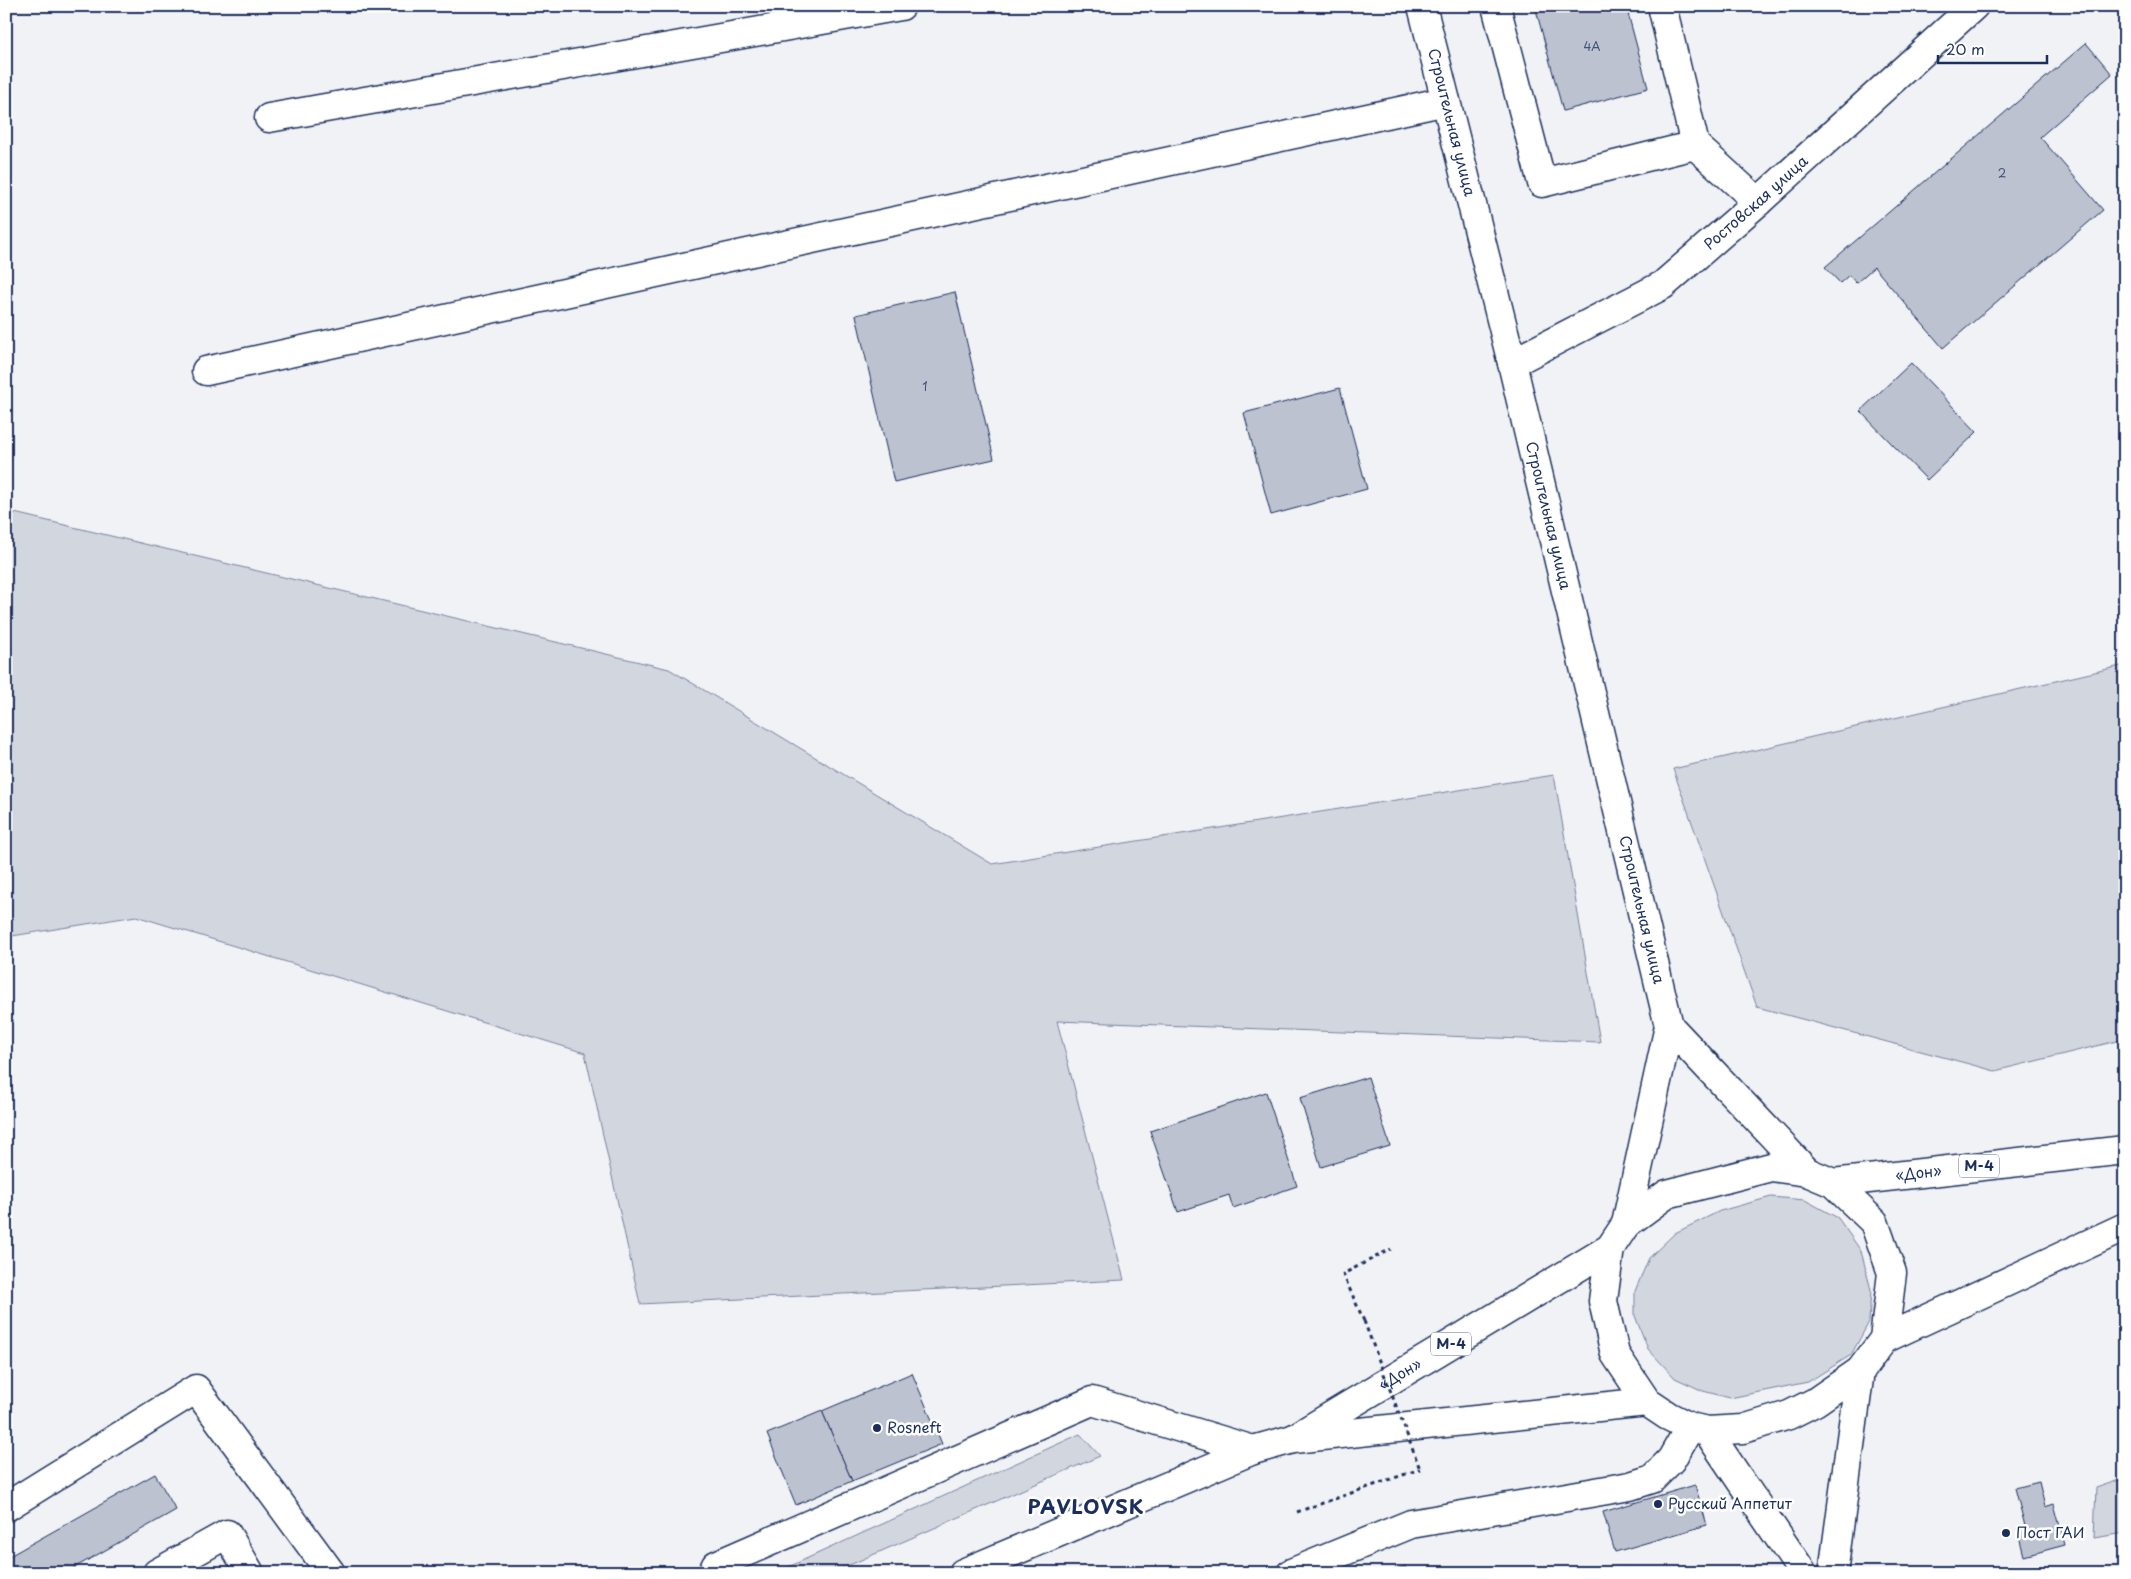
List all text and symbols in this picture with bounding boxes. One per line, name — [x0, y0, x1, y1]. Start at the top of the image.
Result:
scale bar — [1938, 32, 2047, 64]
house number: 4А — [1583, 37, 1601, 55]
text: 20 m — [1946, 37, 1985, 60]
street label: Строительная улица — [1423, 46, 1483, 199]
street label: Ростовская улица — [1698, 149, 1813, 255]
house number: 2 — [1998, 164, 2006, 182]
house number: 1 — [922, 377, 928, 395]
street label: Строительная улица — [1521, 439, 1578, 592]
street label: Строительная улица — [1614, 833, 1672, 986]
road number: М-4 — [1959, 1154, 1999, 1178]
street label: «Дон» — [1894, 1158, 1943, 1186]
road number: М-4 — [1431, 1332, 1471, 1356]
street label: «Дон» — [1373, 1351, 1425, 1395]
place label: Rosneft — [887, 1415, 942, 1438]
marker: Rosneft — [871, 1422, 883, 1434]
district label: PAVLOVSK — [1028, 1491, 1144, 1521]
place label: Русский Аппетит — [1668, 1491, 1793, 1514]
marker: Русский Аппетит — [1652, 1498, 1664, 1510]
place label: Пост ГАИ — [2016, 1520, 2085, 1543]
marker: Пост ГАИ — [2000, 1527, 2012, 1539]

